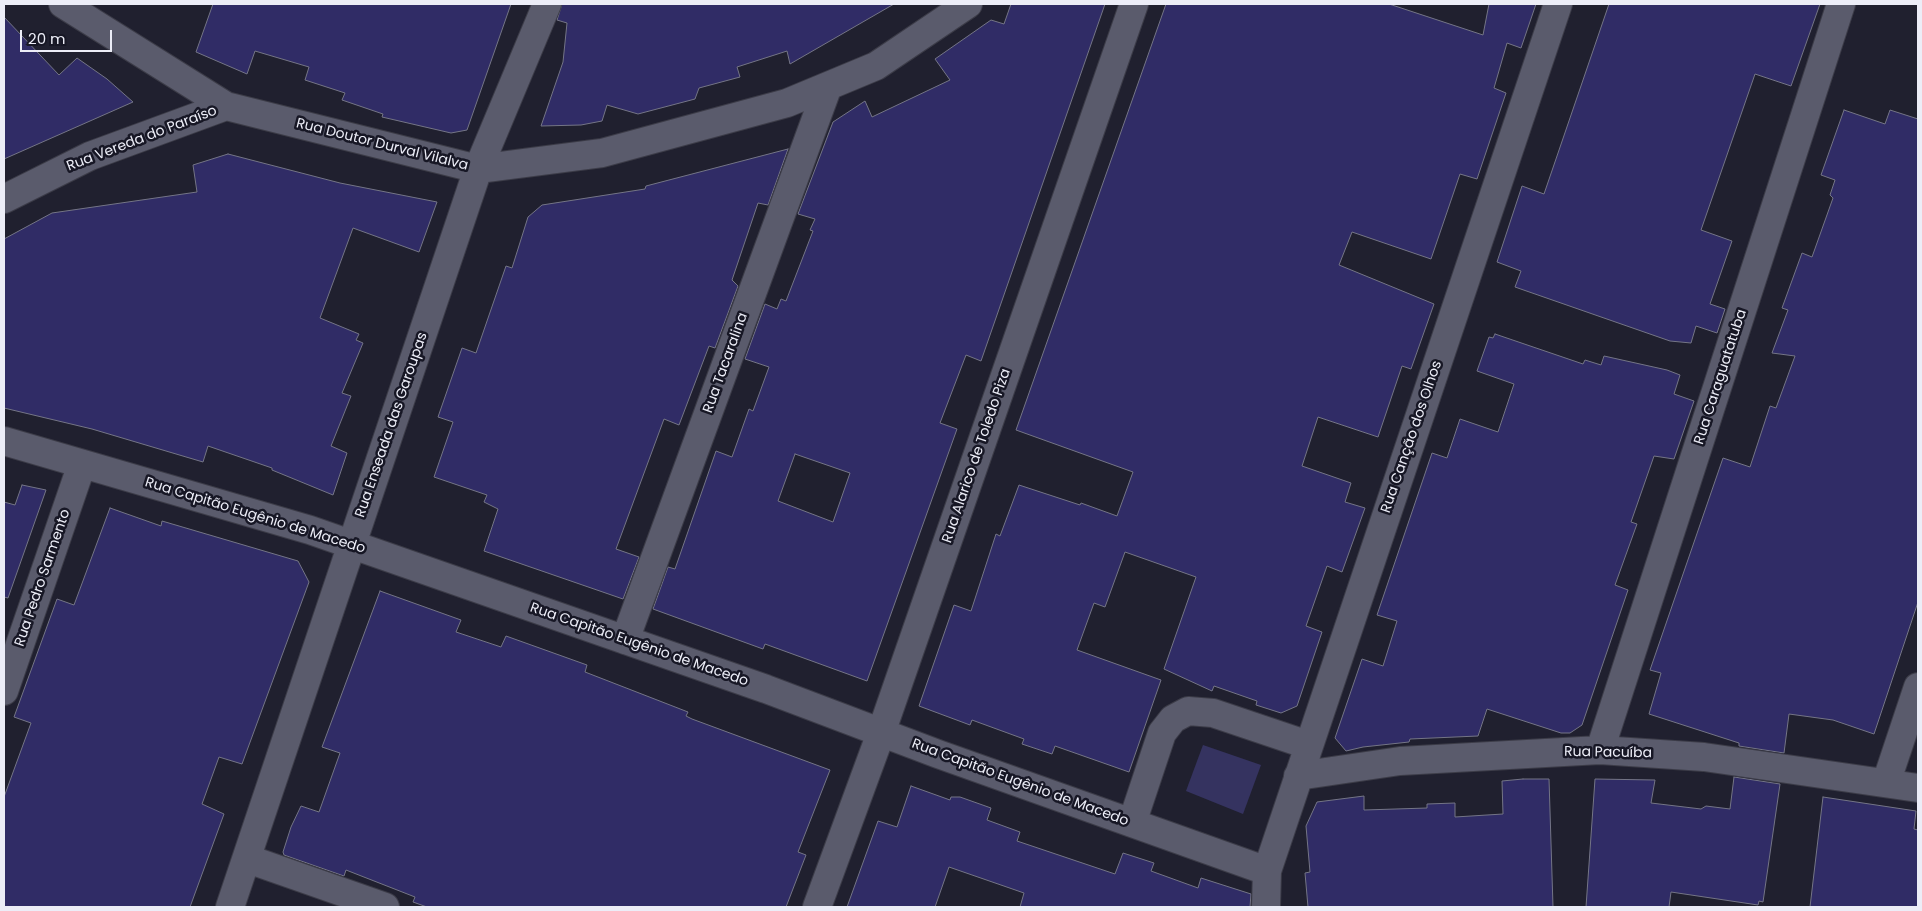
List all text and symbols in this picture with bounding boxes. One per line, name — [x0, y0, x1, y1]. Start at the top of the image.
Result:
scale bar — [22, 20, 115, 52]
text: 20 m — [28, 28, 66, 49]
street label: Rua Vereda do Paraíso — [65, 103, 219, 175]
street label: Rua Doutor Durval Vilalva — [294, 115, 470, 175]
street label: Rua Caraguatatuba — [1691, 307, 1751, 447]
street label: Rua Tacaralina — [700, 310, 752, 416]
street label: Rua Enseada das Garoupas — [352, 330, 432, 520]
street label: Rua Canção dos Olhos — [1378, 359, 1446, 515]
street label: Rua Alarico de Toledo Piza — [939, 367, 1015, 545]
street label: Rua Capitão Eugênio de Macedo — [143, 474, 367, 558]
street label: Rua Pedro Sarmento — [12, 507, 74, 649]
street label: Rua Capitão Eugênio de Macedo — [528, 600, 750, 690]
street label: Rua Capitão Eugênio de Macedo — [909, 736, 1131, 830]
street label: Rua Pacuíba — [1564, 744, 1652, 762]

